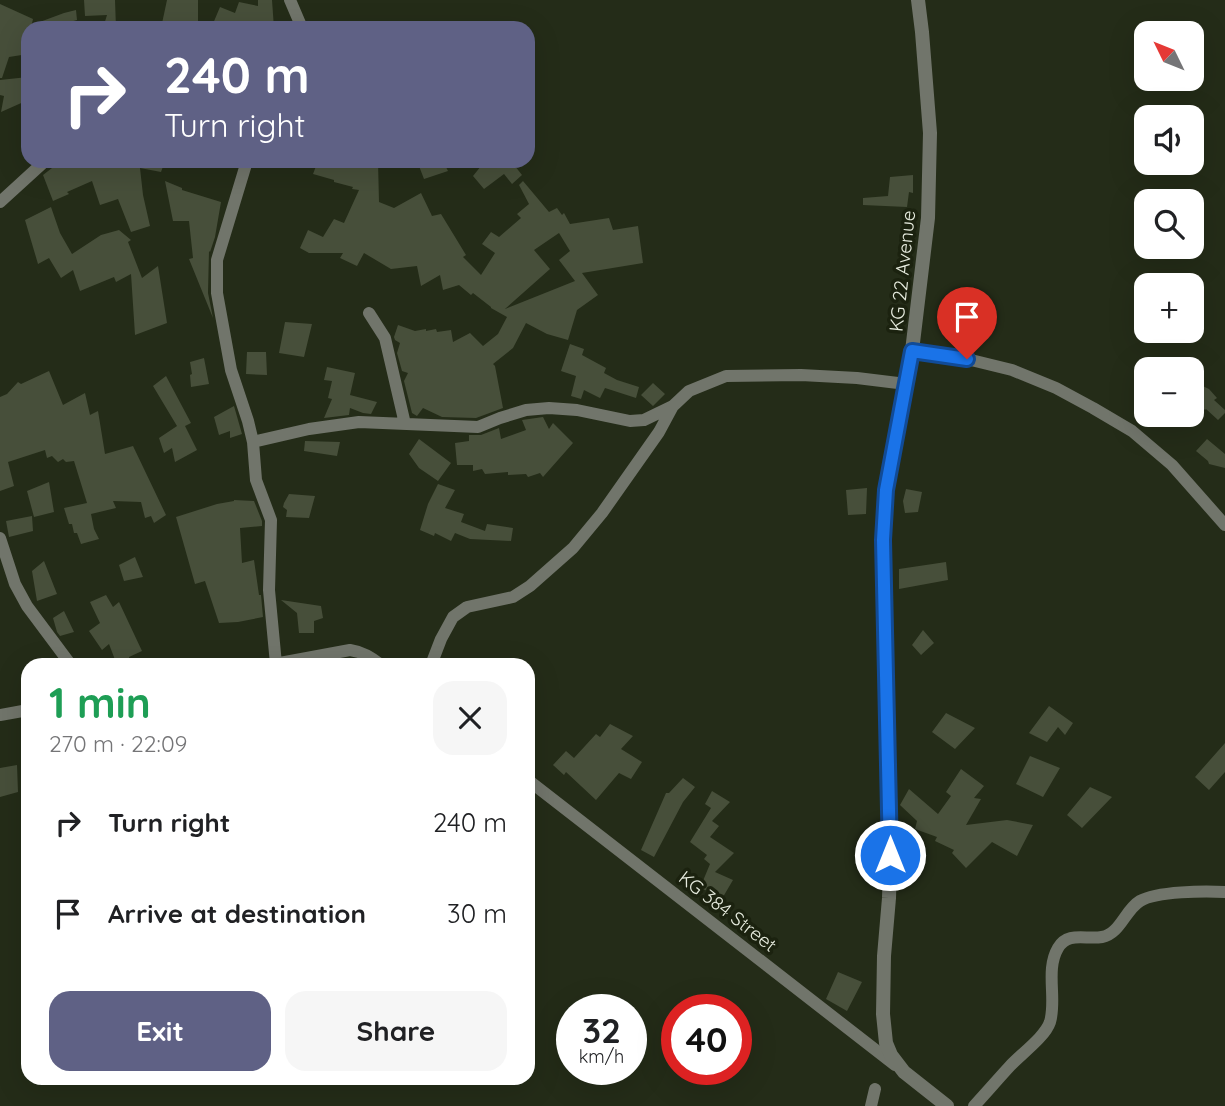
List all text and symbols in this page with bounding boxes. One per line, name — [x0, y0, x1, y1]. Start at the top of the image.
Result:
north arrow — [1134, 21, 1204, 91]
map controls — [1134, 21, 1204, 427]
text: 240 m — [164, 44, 310, 105]
icon: right — [49, 49, 140, 140]
text: Turn right — [164, 105, 305, 145]
button: sound — [1134, 105, 1204, 175]
button: search — [1134, 189, 1204, 259]
street label: KG 22 Avenue — [884, 209, 920, 333]
button: + — [1134, 273, 1204, 343]
pin — [937, 287, 997, 359]
icon: arrive — [948, 298, 986, 336]
button: − — [1134, 357, 1204, 427]
text: 1 min — [49, 676, 151, 729]
button: close — [433, 681, 507, 755]
text: 270 m · 22:09 — [49, 729, 187, 758]
icon: right — [49, 804, 87, 842]
text: Turn right — [108, 806, 230, 839]
text: 240 m — [433, 806, 507, 839]
position arrow — [853, 818, 927, 892]
street label: KG 384 Street — [674, 865, 782, 957]
icon: arrive — [49, 895, 87, 933]
text: Arrive at destination — [108, 897, 366, 930]
text: 30 m — [447, 897, 507, 930]
button: Exit — [49, 991, 271, 1071]
button: Share — [285, 991, 507, 1071]
speed limit sign: 40 — [661, 994, 752, 1085]
text: 32 — [582, 1008, 621, 1052]
text: km/h — [579, 1045, 624, 1068]

